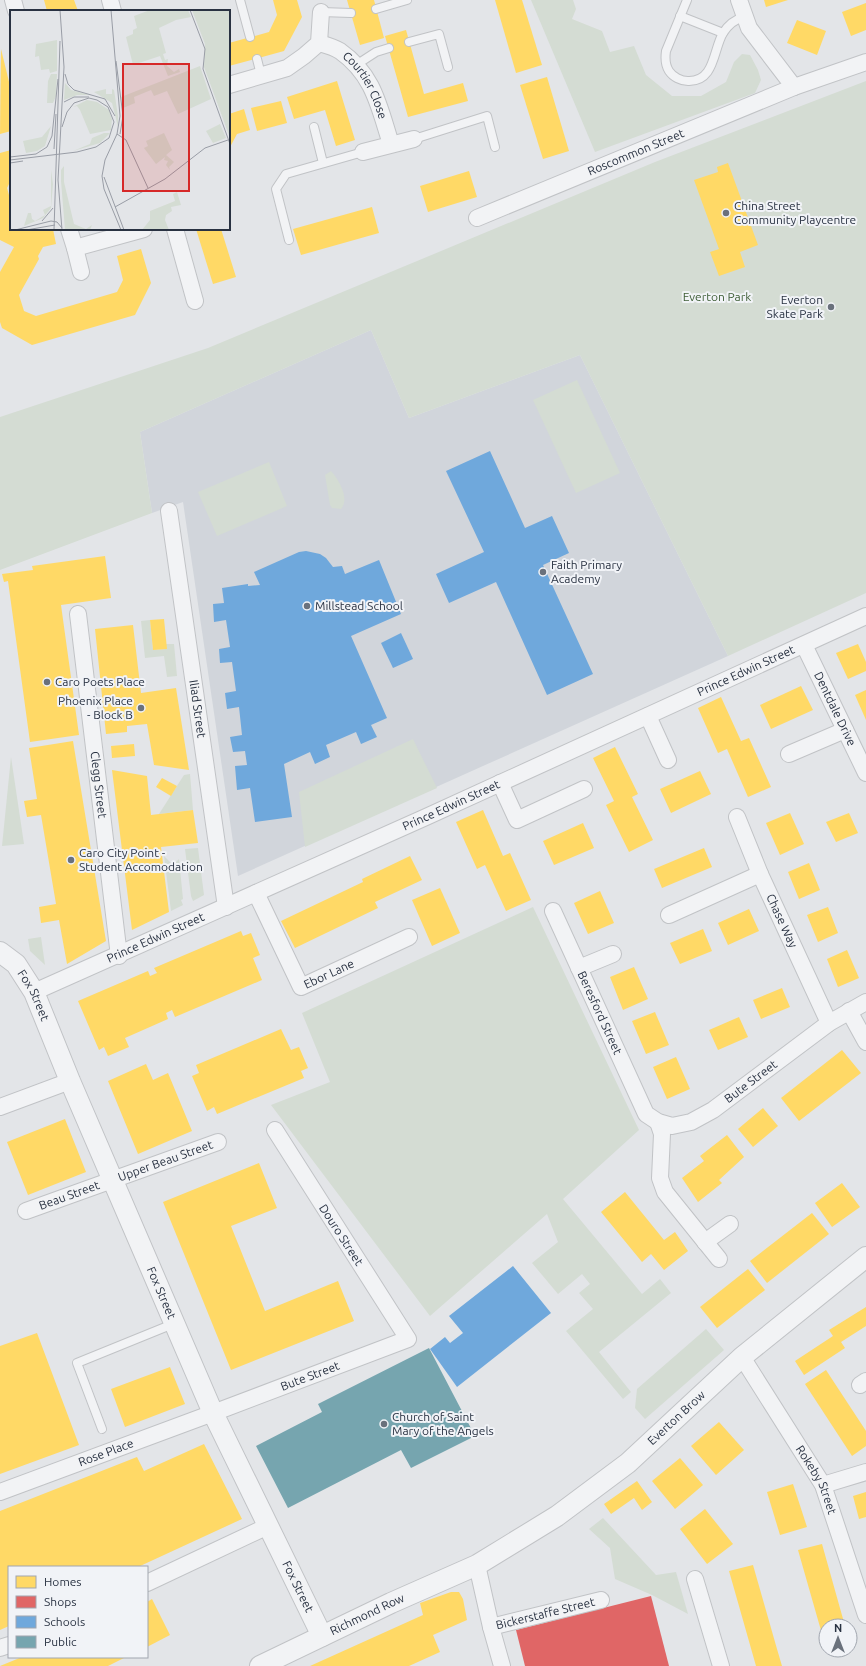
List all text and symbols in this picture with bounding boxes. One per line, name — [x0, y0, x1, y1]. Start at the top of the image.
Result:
inset map — [10, 10, 230, 230]
street label: Courtier Close — [340, 49, 390, 120]
street label: Roscommon Street — [586, 126, 686, 178]
place label: China Street Community Playcentre — [734, 199, 856, 226]
marker: China Street Community Playcentre — [721, 208, 731, 218]
park label: Everton Park — [683, 290, 751, 303]
place label: Everton Skate Park — [767, 293, 823, 320]
marker: Everton Skate Park — [826, 302, 836, 312]
place label: Faith Primary Academy — [551, 558, 622, 585]
marker: Faith Primary Academy — [538, 567, 548, 577]
place label: Millstead School — [315, 599, 403, 612]
marker: Millstead School — [302, 601, 312, 611]
street label: Prince Edwin Street — [695, 642, 797, 698]
street label: Dentdale Drive — [812, 669, 859, 748]
place label: Caro Poets Place — [55, 675, 145, 688]
marker: Caro Poets Place — [42, 677, 52, 687]
street label: Iliad Street — [187, 679, 209, 739]
place label: Phoenix Place - Block B — [58, 694, 133, 721]
marker: Phoenix Place - Block B — [136, 703, 146, 713]
street label: Clegg Street — [89, 751, 109, 819]
street label: Prince Edwin Street — [400, 777, 502, 833]
place label: Caro City Point - Student Accomodation — [79, 846, 203, 873]
marker: Caro City Point - Student Accomodation — [66, 855, 76, 865]
street label: Chase Way — [764, 892, 800, 950]
street label: Prince Edwin Street — [104, 910, 206, 965]
street label: Ebor Lane — [302, 956, 356, 991]
street label: Fox Street — [15, 967, 52, 1023]
street label: Beresford Street — [575, 969, 625, 1057]
street label: Bute Street — [722, 1057, 779, 1105]
street label: Upper Beau Street — [116, 1137, 215, 1183]
street label: Beau Street — [37, 1178, 101, 1212]
street label: Douro Street — [317, 1202, 366, 1268]
street label: Fox Street — [145, 1265, 179, 1321]
street label: Bute Street — [279, 1359, 341, 1393]
street label: Everton Brow — [645, 1387, 708, 1447]
place label: Church of Saint Mary of the Angels — [392, 1410, 494, 1437]
marker: Church of Saint Mary of the Angels — [379, 1419, 389, 1429]
street label: Rose Place — [76, 1436, 135, 1468]
street label: Rokeby Street — [794, 1443, 839, 1516]
street label: Fox Street — [280, 1559, 316, 1614]
legend — [8, 1566, 148, 1658]
text: Homes — [44, 1575, 82, 1588]
street label: Richmond Row — [328, 1591, 407, 1637]
text: Shops — [44, 1595, 76, 1608]
street label: Bickerstaffe Street — [495, 1595, 596, 1632]
text: Schools — [44, 1615, 85, 1628]
north arrow — [818, 1618, 858, 1658]
text: N — [834, 1622, 842, 1634]
text: Public — [44, 1635, 77, 1648]

